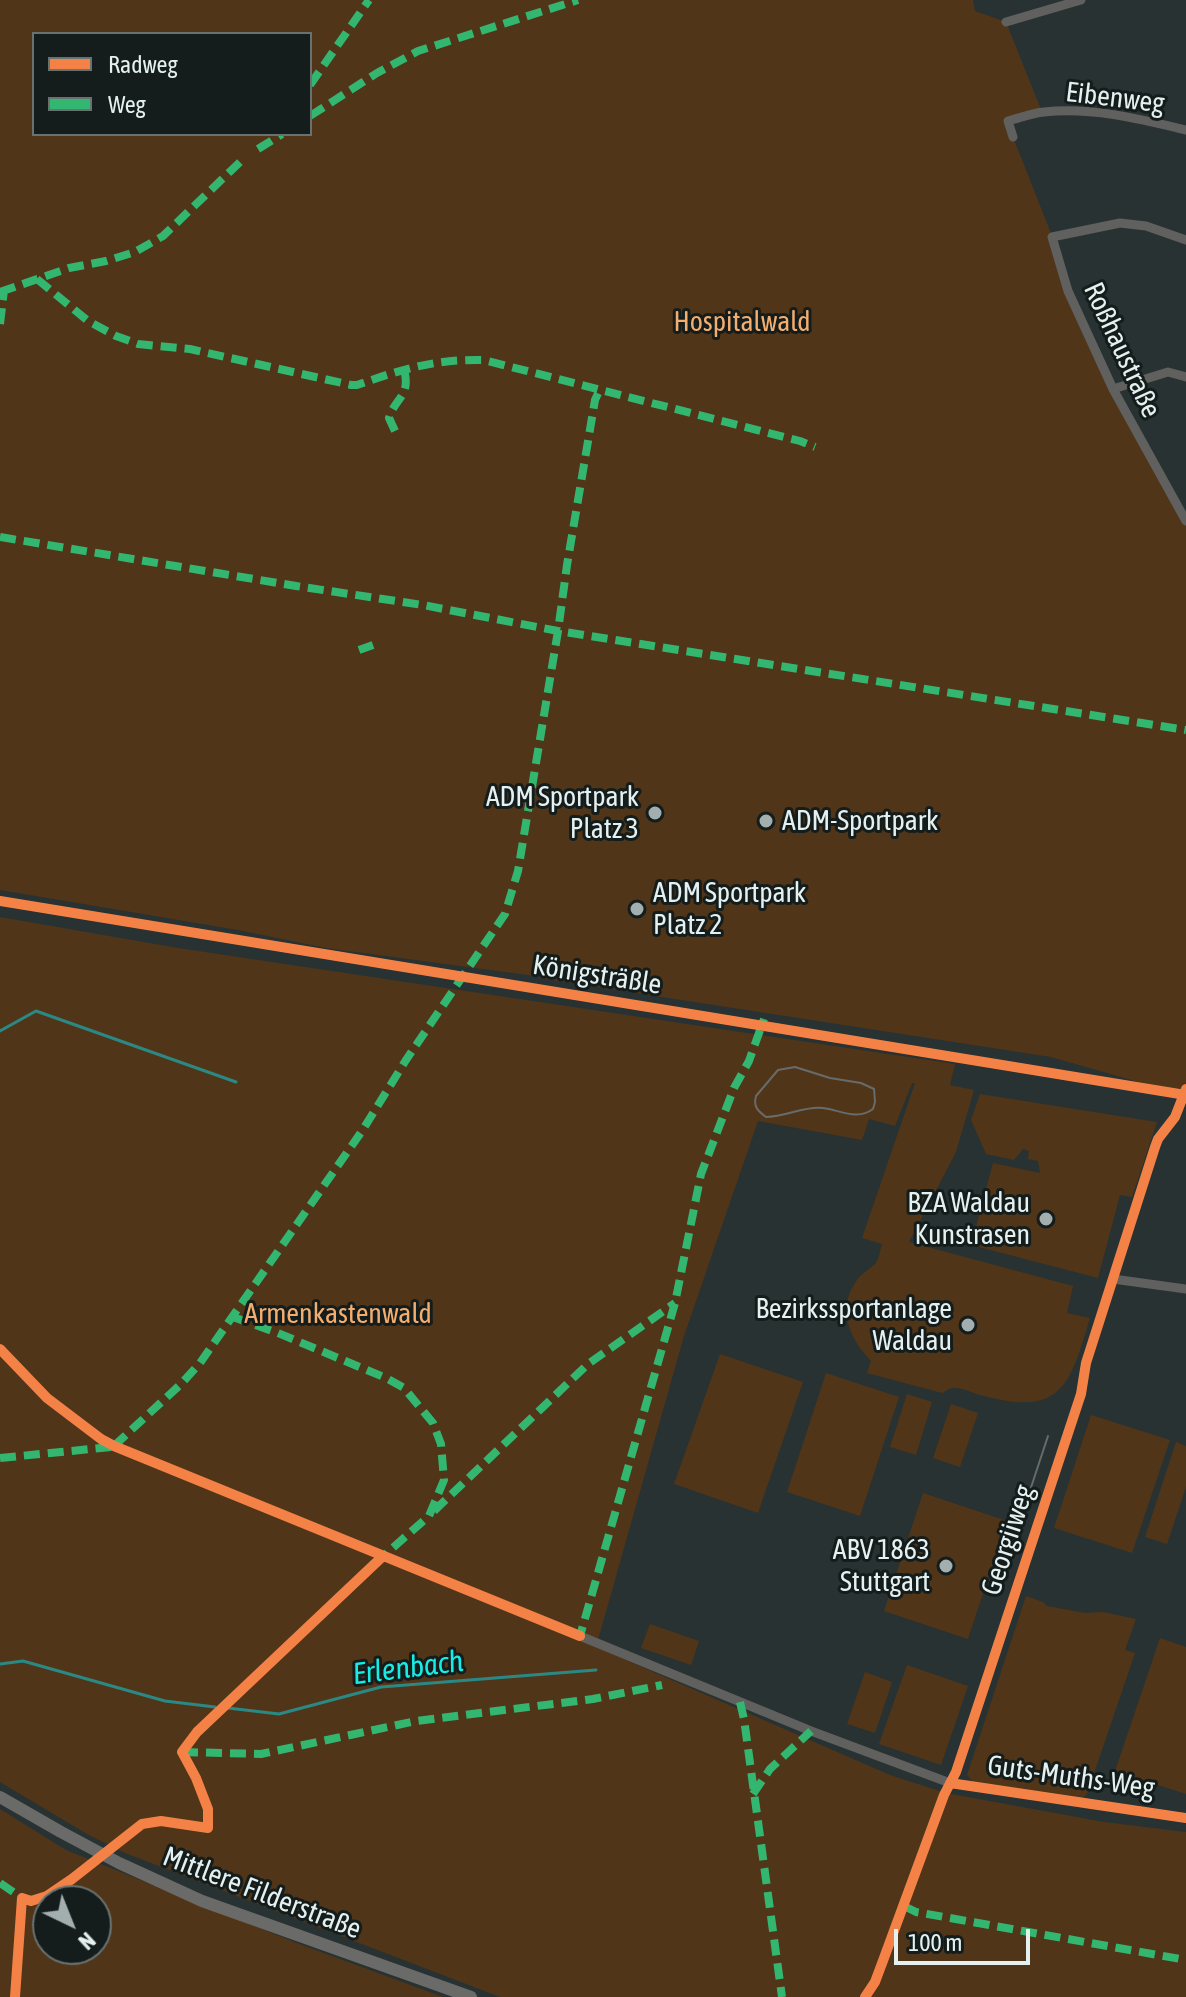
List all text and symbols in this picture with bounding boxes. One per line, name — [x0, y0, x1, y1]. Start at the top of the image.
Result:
legend — [32, 32, 312, 136]
text: Radweg — [108, 51, 178, 78]
street label: Eibenweg — [1064, 75, 1166, 121]
text: Weg — [108, 91, 146, 118]
street label: Roßhaustraße — [1076, 277, 1168, 423]
park label: Hospitalwald — [673, 305, 811, 339]
place label: ADM Sportpark Platz 3 — [486, 780, 639, 846]
marker: ADM Sportpark Platz 3 — [646, 804, 664, 822]
place label: ADM-Sportpark — [782, 804, 938, 838]
marker: ADM-Sportpark — [757, 812, 775, 830]
place label: ADM Sportpark Platz 2 — [653, 876, 806, 942]
marker: ADM Sportpark Platz 2 — [628, 900, 646, 918]
street label: Königsträßle — [530, 948, 664, 1002]
place label: BZA Waldau Kunstrasen — [907, 1186, 1030, 1252]
marker: BZA Waldau Kunstrasen — [1037, 1210, 1055, 1228]
place label: Bezirkssportanlage Waldau — [755, 1292, 952, 1358]
park label: Armenkastenwald — [244, 1297, 432, 1331]
marker: Bezirkssportanlage Waldau — [959, 1316, 977, 1334]
street label: Georgiiweg — [974, 1481, 1042, 1599]
place label: ABV 1863 Stuttgart — [833, 1533, 930, 1599]
marker: ABV 1863 Stuttgart — [937, 1557, 955, 1575]
water label: Erlenbach — [351, 1643, 465, 1693]
street label: Guts-Muths-Weg — [985, 1749, 1157, 1805]
street label: Mittlere Filderstraße — [158, 1840, 366, 1946]
north arrow — [32, 1885, 112, 1965]
scale bar — [898, 1913, 1034, 1963]
text: N — [73, 1927, 101, 1955]
text: 100 m — [908, 1929, 962, 1956]

